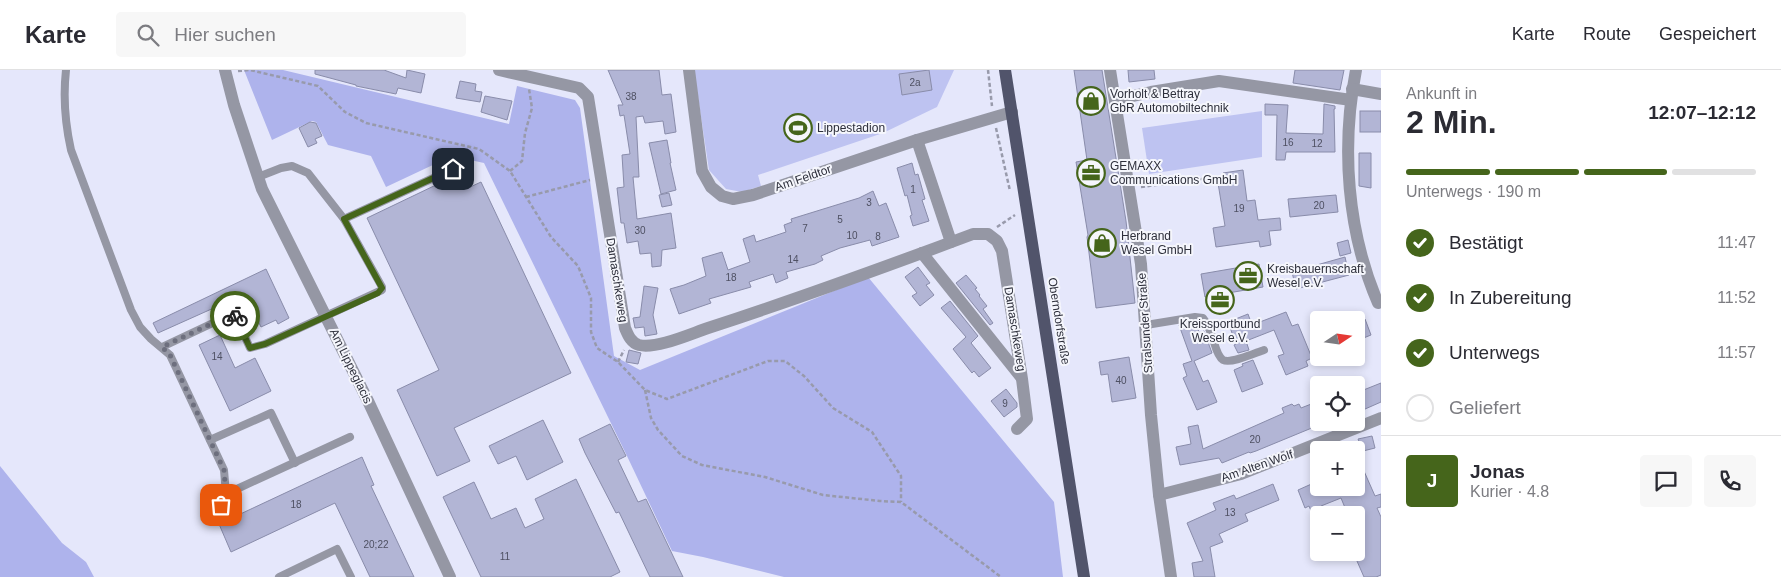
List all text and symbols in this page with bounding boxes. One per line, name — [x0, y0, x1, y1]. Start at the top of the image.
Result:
search box — [116, 12, 466, 57]
text: Karte — [25, 21, 86, 48]
icon: search — [134, 21, 162, 49]
text: Hier suchen — [174, 24, 276, 45]
text: Karte — [1512, 24, 1555, 44]
text: Route — [1583, 24, 1631, 44]
text: Gespeichert — [1659, 24, 1756, 44]
house number: 2a — [909, 77, 921, 88]
text: Ankunft in — [1406, 85, 1477, 102]
shop icon: Vorholt & Bettray GbR Automobiltechnik — [1076, 86, 1106, 116]
place label: Vorholt & Bettray GbR Automobiltechnik — [1110, 87, 1230, 115]
house number: 38 — [625, 91, 637, 102]
text: 12:07–12:12 — [1648, 102, 1756, 123]
text: 2 Min. — [1406, 104, 1497, 140]
sports icon: Lippestadion — [783, 113, 813, 143]
place label: Lippestadion — [817, 121, 885, 135]
house number: 16 — [1282, 137, 1294, 148]
house number: 12 — [1311, 138, 1323, 149]
pin — [432, 148, 474, 190]
icon: home — [439, 155, 467, 183]
office icon: GEMAXX Communications GmbH — [1076, 158, 1106, 188]
place label: GEMAXX Communications GmbH — [1110, 159, 1237, 187]
street label: Am Feldtor — [773, 162, 833, 194]
text: Unterwegs · 190 m — [1406, 183, 1541, 200]
house number: 1 — [910, 184, 916, 195]
house number: 3 — [866, 197, 872, 208]
house number: 20 — [1313, 200, 1325, 211]
house number: 19 — [1233, 203, 1245, 214]
house number: 5 — [837, 214, 843, 225]
house number: 7 — [802, 223, 808, 234]
house number: 30 — [634, 225, 646, 236]
shop icon: Herbrand Wesel GmbH — [1087, 228, 1117, 258]
place label: Herbrand Wesel GmbH — [1121, 229, 1192, 257]
icon: check — [1406, 229, 1434, 257]
house number: 10 — [846, 230, 858, 241]
house number: 8 — [875, 231, 881, 242]
text: Bestätigt — [1449, 232, 1523, 253]
text: 11:47 — [1717, 234, 1756, 251]
street label: Damaschkeweg — [603, 237, 631, 323]
house number: 14 — [787, 254, 799, 265]
office icon: Kreisbauernschaft Wesel e.V. — [1233, 261, 1263, 291]
place label: Kreisbauernschaft Wesel e.V. — [1267, 262, 1364, 290]
house number: 18 — [725, 272, 737, 283]
street label: Stralsunder Straße — [1134, 272, 1155, 374]
street label: Oberndorfstraße — [1045, 276, 1073, 366]
icon: check — [1406, 284, 1434, 312]
office icon: Kreissportbund Wesel e.V. — [1205, 285, 1235, 315]
street label: Damaschkeweg — [1001, 286, 1029, 372]
text: In Zubereitung — [1449, 287, 1572, 308]
text: 11:52 — [1717, 289, 1756, 306]
courier — [210, 291, 260, 341]
icon: bike — [221, 302, 249, 330]
north arrow — [1310, 311, 1365, 366]
map controls — [1310, 311, 1365, 561]
place label: Kreissportbund Wesel e.V. — [1180, 317, 1260, 345]
street label: Am Lippeglacis — [327, 326, 375, 406]
icon: check — [1406, 339, 1434, 367]
text: Unterwegs — [1449, 342, 1540, 363]
text: 11:57 — [1717, 344, 1756, 361]
house number: 14 — [211, 351, 223, 362]
house number: 40 — [1115, 375, 1127, 386]
button: locate — [1310, 376, 1365, 431]
text: Geliefert — [1449, 397, 1521, 418]
house number: 9 — [1002, 398, 1008, 409]
house number: 20 — [1249, 434, 1261, 445]
button: + — [1310, 441, 1365, 496]
street label: Am Alten Wolf — [1219, 447, 1295, 485]
button: chat — [1640, 455, 1692, 507]
button: phone — [1704, 455, 1756, 507]
text: Jonas — [1470, 461, 1525, 482]
text: J — [1427, 470, 1437, 491]
text: Kurier · 4.8 — [1470, 483, 1549, 500]
pin — [200, 484, 242, 526]
icon: bag — [207, 491, 235, 519]
house number: 18 — [290, 499, 302, 510]
button: − — [1310, 506, 1365, 561]
house number: 13 — [1224, 507, 1236, 518]
house number: 20;22 — [363, 539, 389, 550]
house number: 11 — [500, 551, 511, 562]

